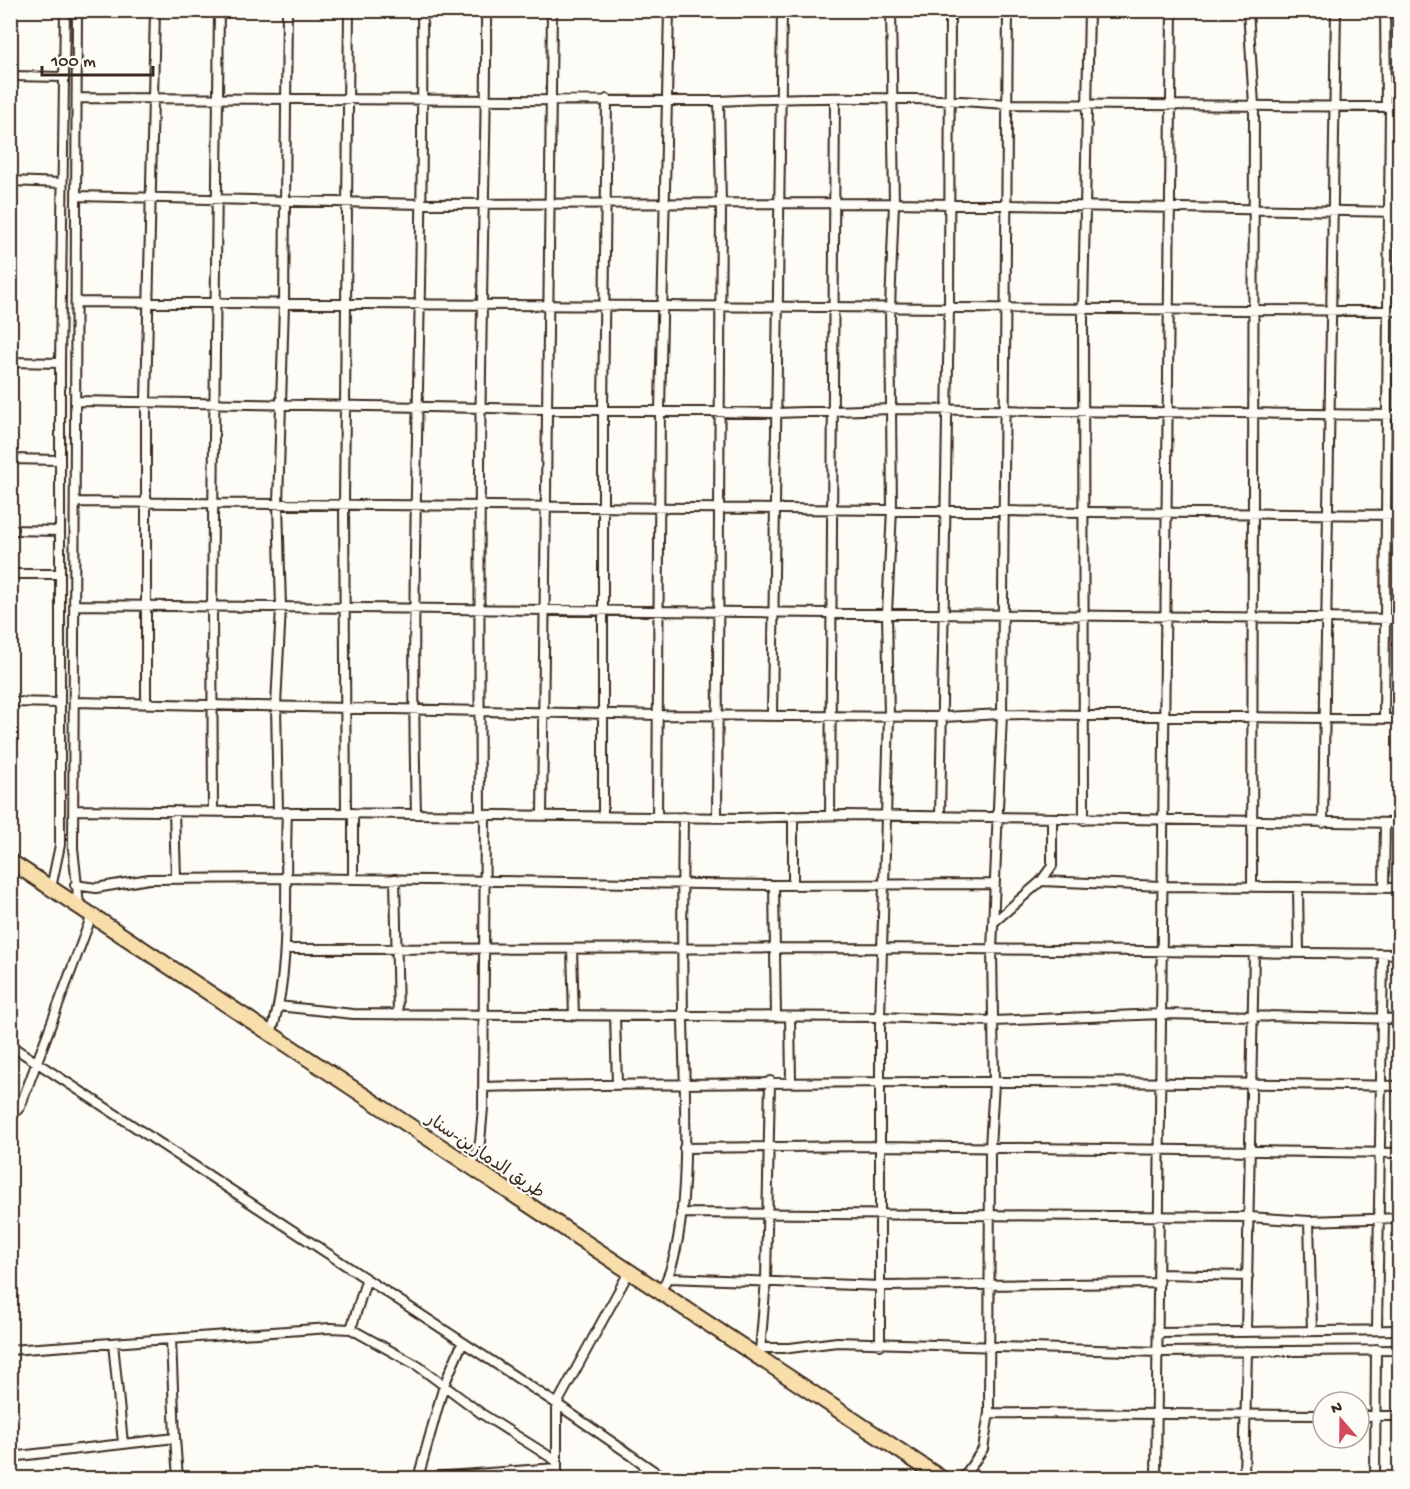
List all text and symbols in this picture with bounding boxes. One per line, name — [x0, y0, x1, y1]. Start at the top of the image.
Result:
scale bar — [42, 39, 153, 77]
text: 100 m — [50, 52, 96, 73]
street label: طريق الدمازين-سنار — [420, 1109, 548, 1204]
north arrow — [1311, 1390, 1371, 1450]
text: N — [1329, 1398, 1346, 1420]

